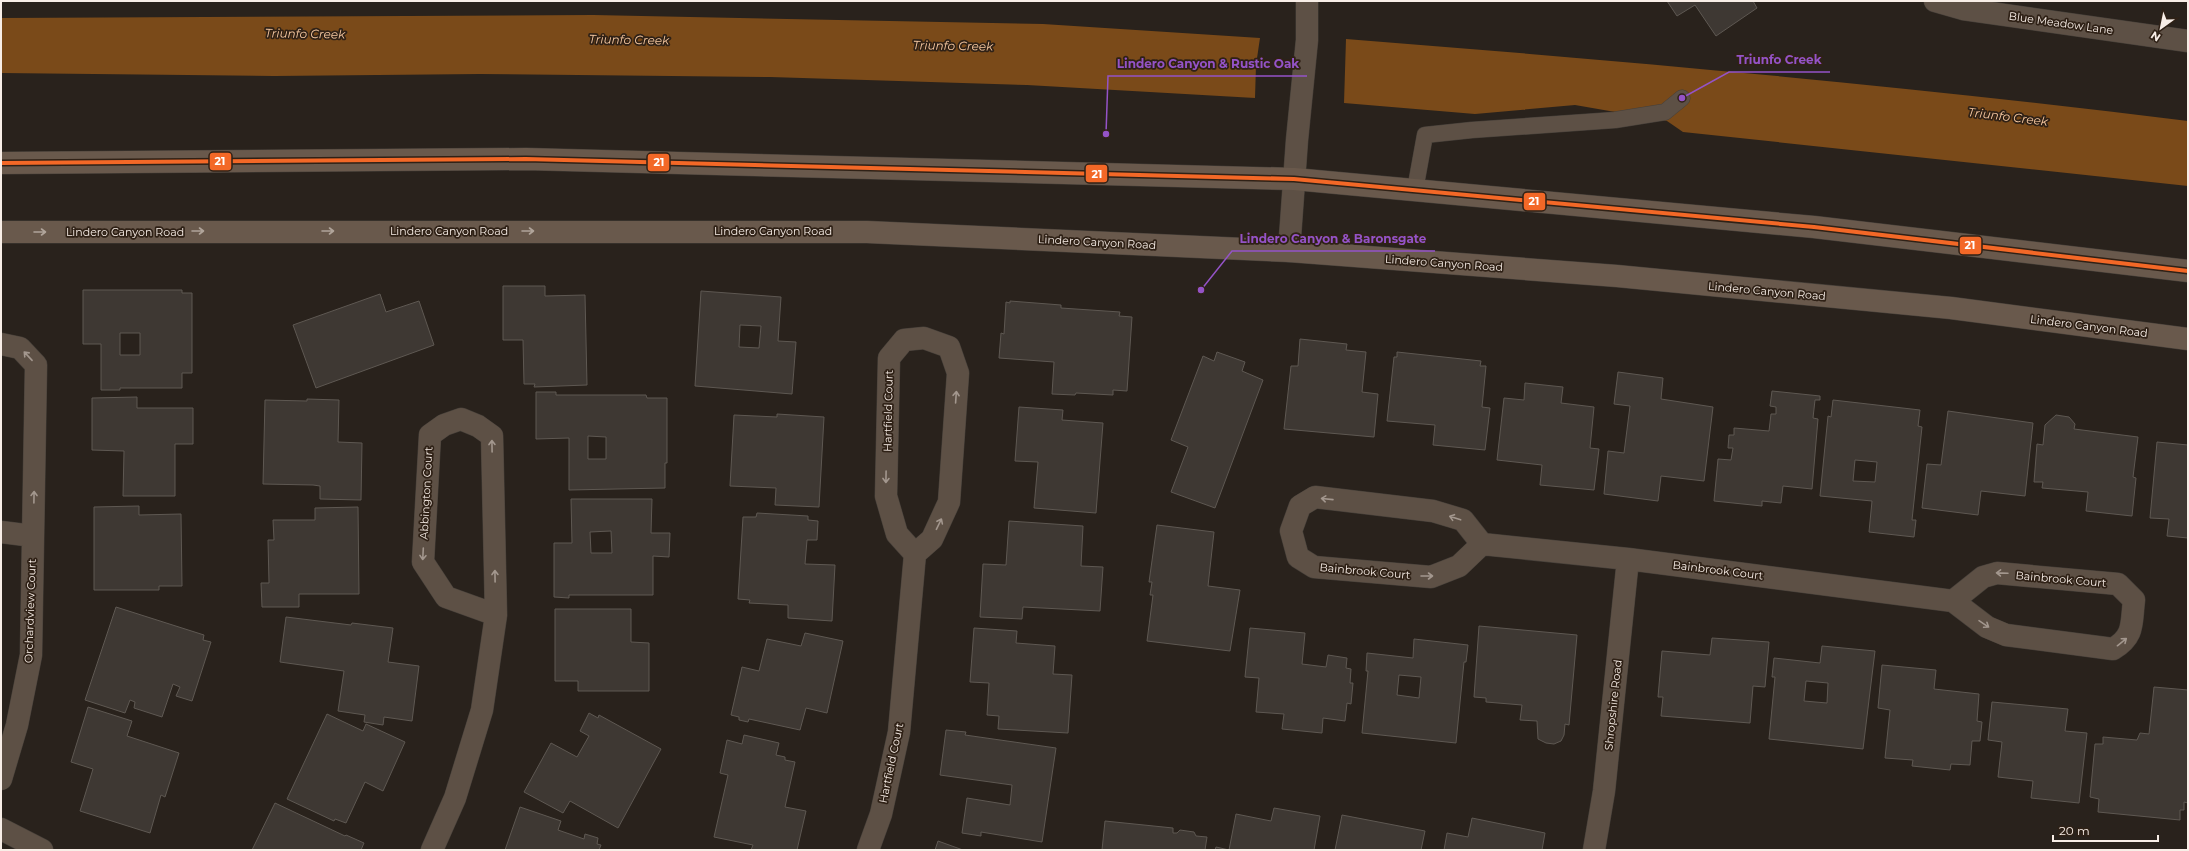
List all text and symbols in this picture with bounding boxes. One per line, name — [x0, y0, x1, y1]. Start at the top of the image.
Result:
north arrow — [2141, 8, 2181, 48]
street label: Blue Meadow Lane — [2008, 9, 2115, 37]
water label: Triunfo Creek — [265, 25, 346, 42]
text: N — [2148, 28, 2163, 45]
water label: Triunfo Creek — [589, 31, 670, 48]
water label: Triunfo Creek — [913, 37, 994, 54]
callout: Triunfo Creek — [1729, 48, 1830, 72]
callout: Lindero Canyon & Rustic Oak — [1108, 52, 1307, 76]
text: Triunfo Creek — [1736, 52, 1822, 67]
text: Lindero Canyon & Rustic Oak — [1117, 56, 1299, 71]
water label: Triunfo Creek — [1967, 104, 2050, 129]
line badge: 21 — [209, 152, 232, 171]
line badge: 21 — [647, 153, 670, 172]
text: 21 — [215, 154, 225, 168]
text: 21 — [654, 155, 664, 169]
line badge: 21 — [1085, 164, 1108, 183]
text: 21 — [1092, 167, 1102, 181]
line badge: 21 — [1523, 192, 1546, 211]
text: 21 — [1529, 194, 1539, 208]
street label: Lindero Canyon Road — [390, 224, 508, 238]
street label: Lindero Canyon Road — [714, 224, 832, 238]
street label: Lindero Canyon Road — [66, 225, 184, 239]
one-way arrow — [191, 227, 204, 235]
one-way arrow — [321, 227, 334, 235]
one-way arrow — [521, 227, 534, 235]
callout: Lindero Canyon & Baronsgate — [1232, 227, 1435, 251]
one-way arrow — [33, 228, 46, 236]
text: Lindero Canyon & Baronsgate — [1240, 231, 1427, 246]
street label: Lindero Canyon Road — [1038, 232, 1156, 252]
line badge: 21 — [1959, 236, 1982, 255]
text: 21 — [1965, 238, 1975, 252]
street label: Lindero Canyon Road — [1385, 252, 1503, 274]
street label: Lindero Canyon Road — [1707, 279, 1827, 303]
street label: Lindero Canyon Road — [2029, 312, 2149, 340]
one-way arrow — [23, 351, 32, 361]
street label: Hartfield Court — [880, 369, 896, 452]
one-way arrow — [953, 391, 960, 404]
one-way arrow — [488, 440, 496, 453]
street label: Abbington Court — [417, 446, 435, 540]
one-way arrow — [882, 470, 890, 483]
one-way arrow — [30, 491, 38, 504]
one-way arrow — [1321, 495, 1334, 503]
one-way arrow — [1449, 514, 1462, 521]
one-way arrow — [936, 519, 943, 531]
one-way arrow — [419, 547, 427, 560]
street label: Orchardview Court — [21, 558, 39, 663]
street label: Bainbrook Court — [1672, 558, 1765, 583]
street label: Bainbrook Court — [1319, 560, 1411, 582]
street label: Bainbrook Court — [2015, 568, 2107, 590]
one-way arrow — [491, 570, 499, 583]
one-way arrow — [1996, 570, 2009, 577]
one-way arrow — [1420, 572, 1433, 580]
one-way arrow — [1978, 620, 1989, 628]
one-way arrow — [2117, 638, 2127, 647]
street label: Shropshire Road — [1601, 659, 1625, 751]
street label: Hartfield Court — [876, 721, 906, 804]
scale bar — [2053, 817, 2158, 843]
text: 20 m — [2059, 823, 2090, 838]

